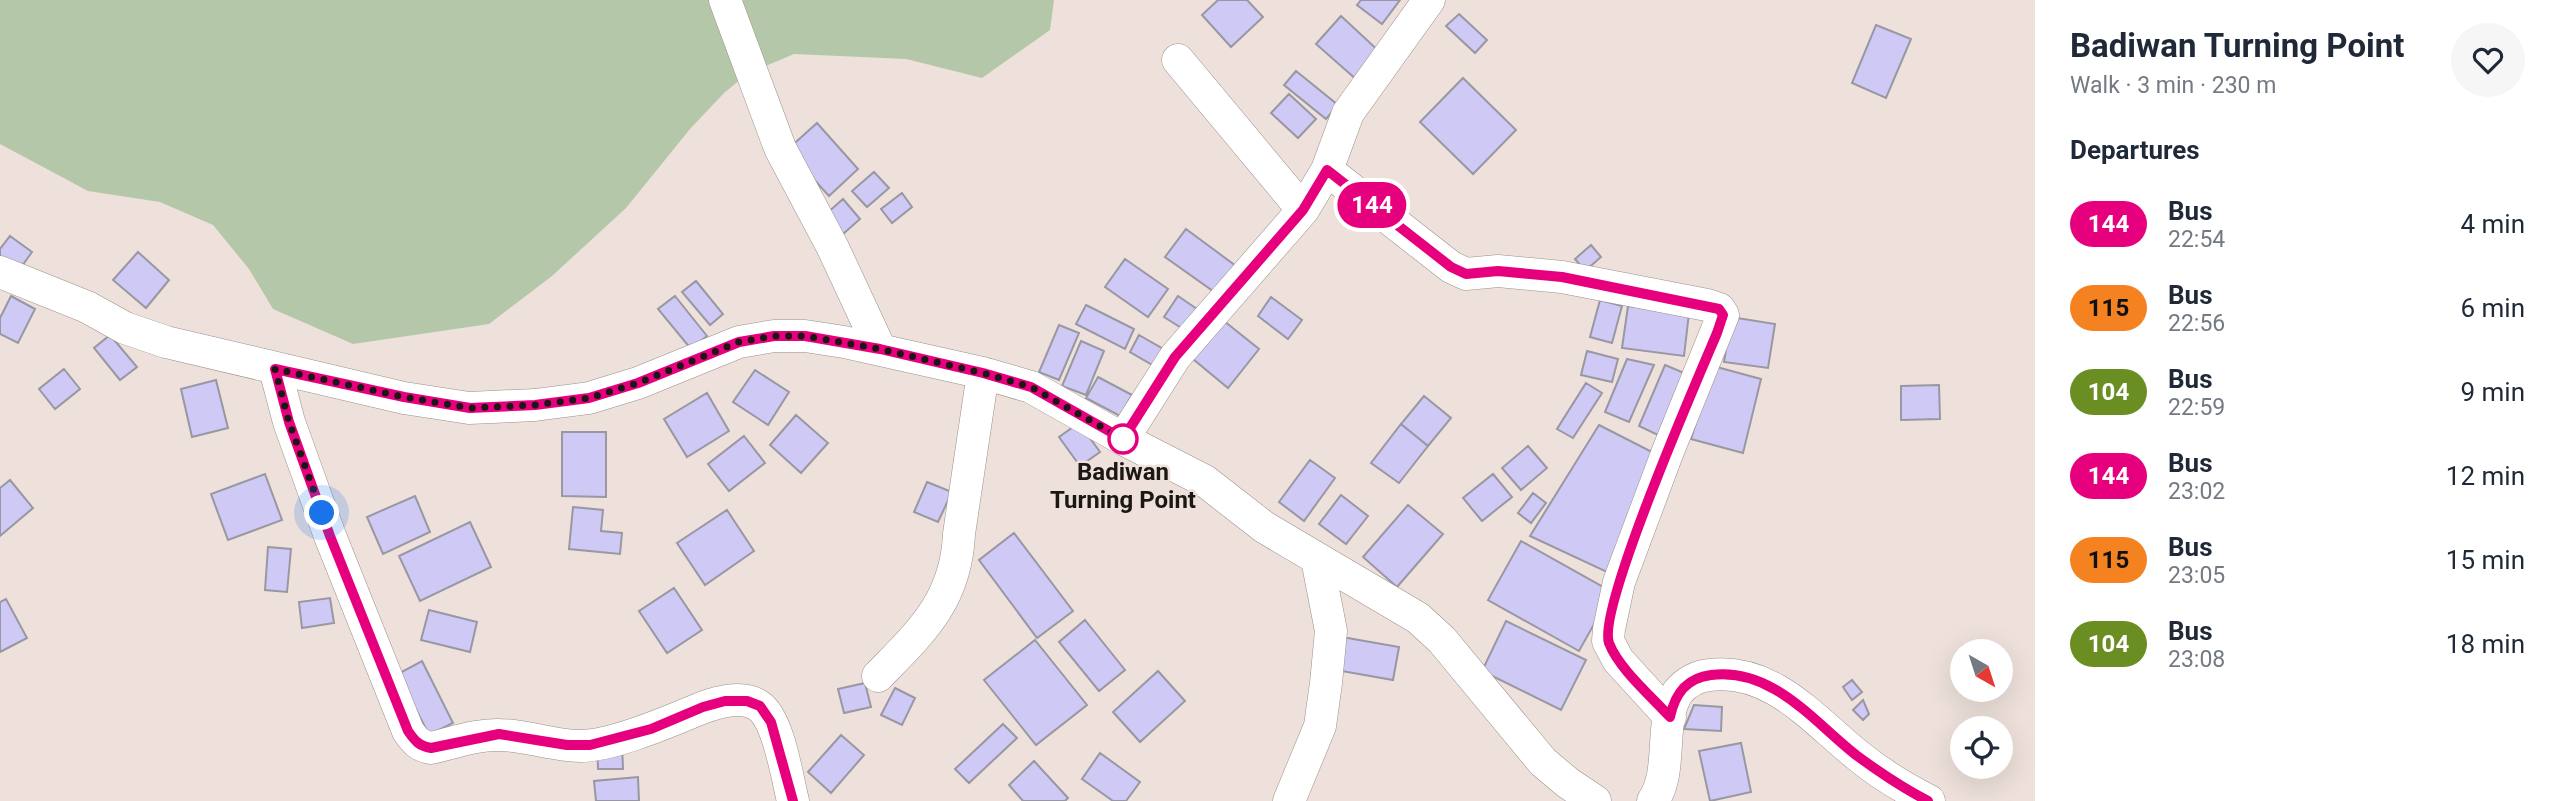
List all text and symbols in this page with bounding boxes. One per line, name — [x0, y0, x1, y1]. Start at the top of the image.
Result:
button: heart — [2451, 23, 2525, 97]
text: Badiwan Turning Point — [2070, 26, 2404, 65]
text: Walk · 3 min · 230 m — [2070, 72, 2276, 99]
text: Departures — [2070, 135, 2200, 165]
line badge: 144 — [1332, 182, 1412, 228]
text: 144 — [1351, 191, 1393, 219]
text: Bus — [2168, 196, 2213, 226]
text: 4 min — [2460, 209, 2525, 239]
text: 144 — [2088, 210, 2129, 238]
text: 22:54 — [2168, 226, 2225, 253]
text: Bus — [2168, 280, 2213, 310]
text: 6 min — [2460, 293, 2525, 323]
text: 115 — [2088, 294, 2129, 322]
text: 22:56 — [2168, 310, 2225, 337]
text: Bus — [2168, 364, 2213, 394]
text: 9 min — [2460, 377, 2525, 407]
text: 104 — [2088, 378, 2129, 406]
text: 22:59 — [2168, 394, 2225, 421]
marker: Badiwan Turning Point — [1108, 424, 1138, 454]
text: Bus — [2168, 448, 2213, 478]
place label: Badiwan Turning Point — [1050, 458, 1196, 514]
text: 12 min — [2446, 461, 2525, 491]
text: 144 — [2088, 462, 2129, 490]
text: 23:02 — [2168, 478, 2225, 505]
your location — [304, 495, 339, 530]
text: Bus — [2168, 532, 2213, 562]
text: 15 min — [2446, 545, 2525, 575]
text: 115 — [2088, 546, 2129, 574]
text: 23:05 — [2168, 562, 2225, 589]
text: Bus — [2168, 616, 2213, 646]
text: 18 min — [2446, 629, 2525, 659]
text: 104 — [2088, 630, 2129, 658]
north arrow — [1950, 639, 2012, 702]
map controls — [1950, 639, 2013, 779]
text: 23:08 — [2168, 646, 2225, 673]
button: locate — [1950, 716, 2013, 779]

